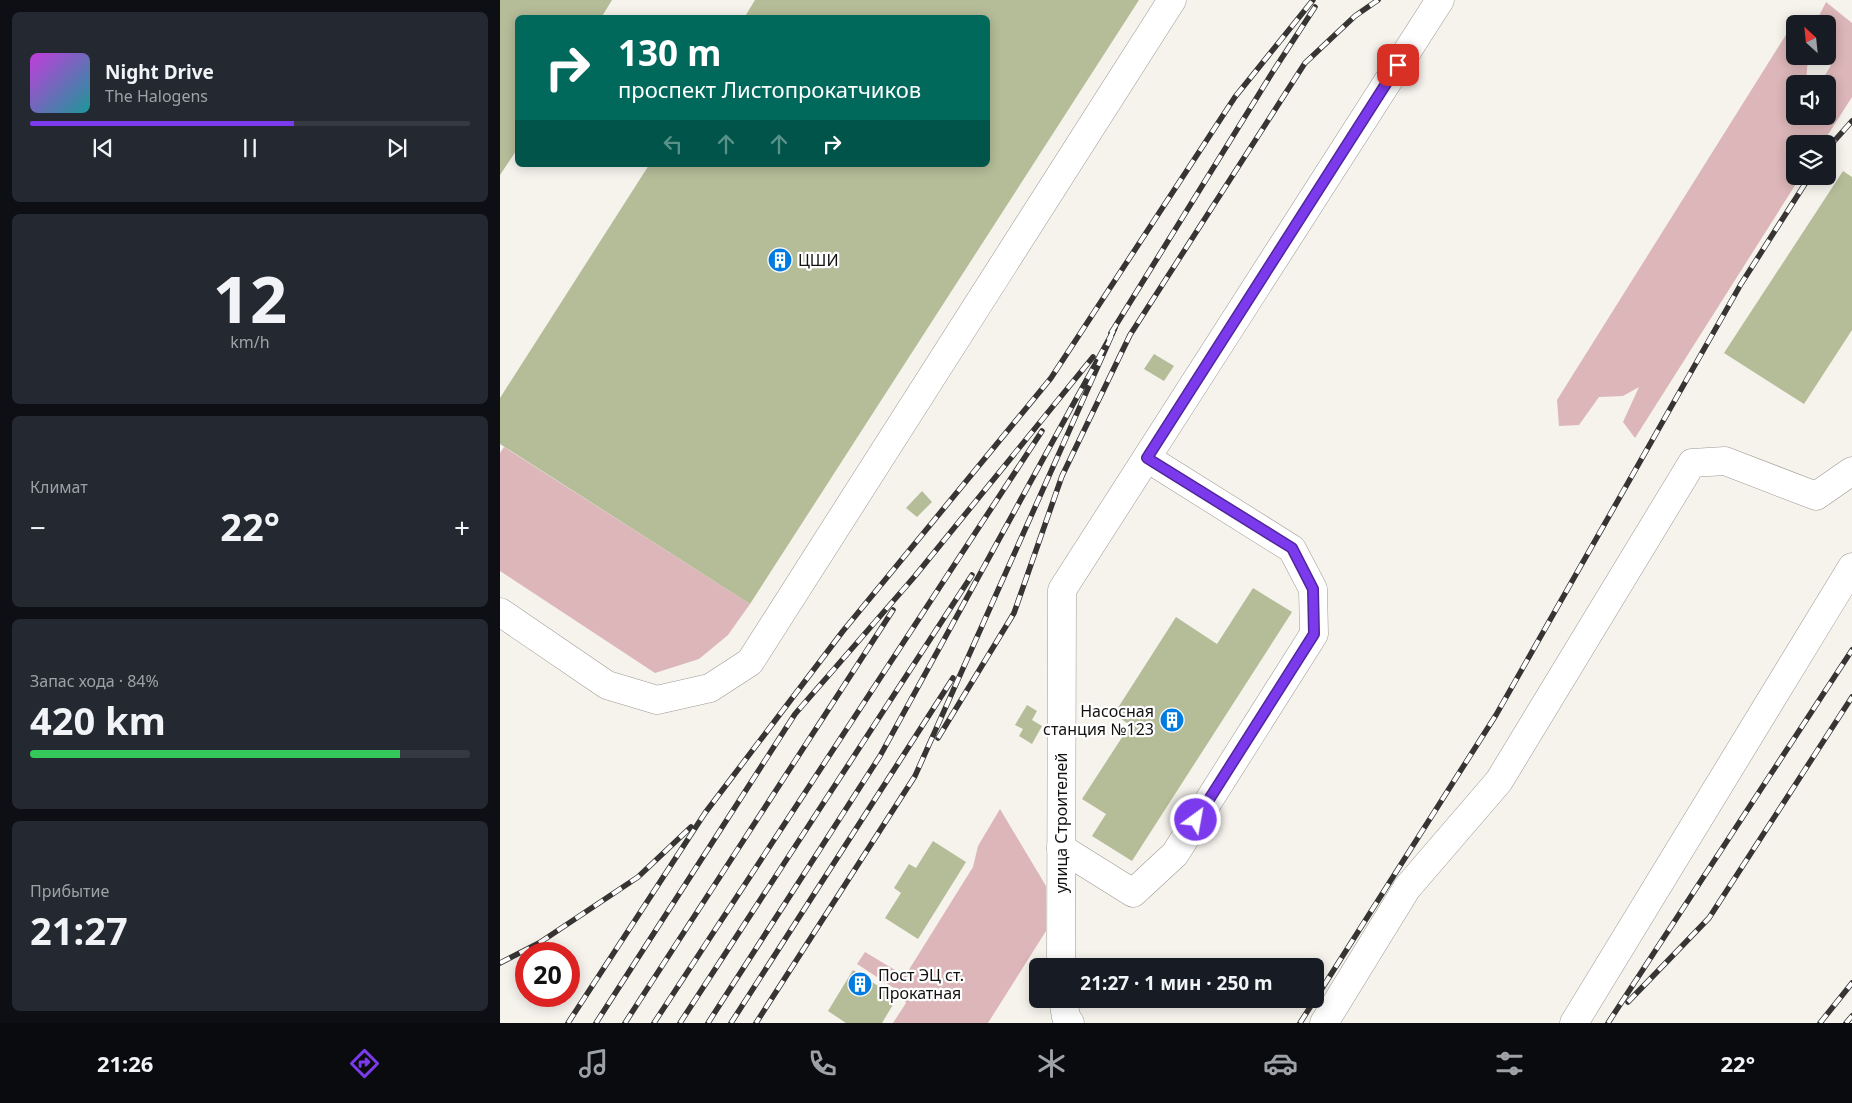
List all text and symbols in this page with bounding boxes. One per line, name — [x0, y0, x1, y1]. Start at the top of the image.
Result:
north arrow — [1786, 15, 1836, 65]
map controls — [1786, 15, 1836, 185]
text: 130 m — [618, 29, 721, 76]
icon: right — [535, 35, 600, 100]
pin — [1377, 44, 1419, 86]
icon: arrive — [1384, 51, 1412, 79]
text: Night Drive — [105, 59, 214, 85]
text: проспект Листопрокатчиков — [618, 74, 921, 104]
button: sound — [1786, 75, 1836, 125]
text: The Halogens — [105, 85, 208, 107]
icon: left — [659, 130, 687, 158]
icon: ahead — [712, 130, 740, 158]
icon: ahead — [765, 130, 793, 158]
icon: right — [818, 130, 846, 158]
icon: previous — [89, 134, 117, 162]
icon: pause — [236, 134, 264, 162]
icon: next — [383, 134, 411, 162]
button: layers — [1786, 135, 1836, 185]
building icon: ЦШИ — [767, 247, 793, 273]
place label: ЦШИ — [798, 249, 839, 271]
text: 12 — [213, 254, 287, 342]
text: km/h — [230, 331, 270, 353]
text: Климат — [30, 476, 88, 498]
text: 22° — [220, 500, 280, 552]
text: − — [30, 508, 46, 546]
text: + — [454, 508, 470, 546]
text: Запас хода · 84% — [30, 670, 159, 692]
text: 420 km — [30, 694, 166, 746]
place label: Насосная станция №123 — [1043, 700, 1154, 740]
building icon: Насосная станция №123 — [1159, 707, 1185, 733]
street label: улица Строителей — [1050, 753, 1072, 893]
position arrow — [1169, 793, 1221, 845]
text: Прибытие — [30, 880, 109, 902]
text: 21:27 — [30, 904, 128, 956]
speed limit sign: 20 — [515, 942, 580, 1007]
place label: Пост ЭЦ ст. Прокатная — [878, 964, 964, 1004]
text: 21:27 · 1 мин · 250 m — [1080, 970, 1273, 996]
building icon: Пост ЭЦ ст. Прокатная — [847, 971, 873, 997]
icon: directions — [347, 1046, 382, 1081]
icon: music — [576, 1046, 611, 1081]
icon: phone — [805, 1046, 840, 1081]
icon: climate — [1034, 1046, 1069, 1081]
icon: car — [1263, 1046, 1298, 1081]
icon: filters — [1492, 1046, 1527, 1081]
text: 21:26 — [97, 1048, 153, 1078]
text: 22° — [1720, 1048, 1755, 1078]

